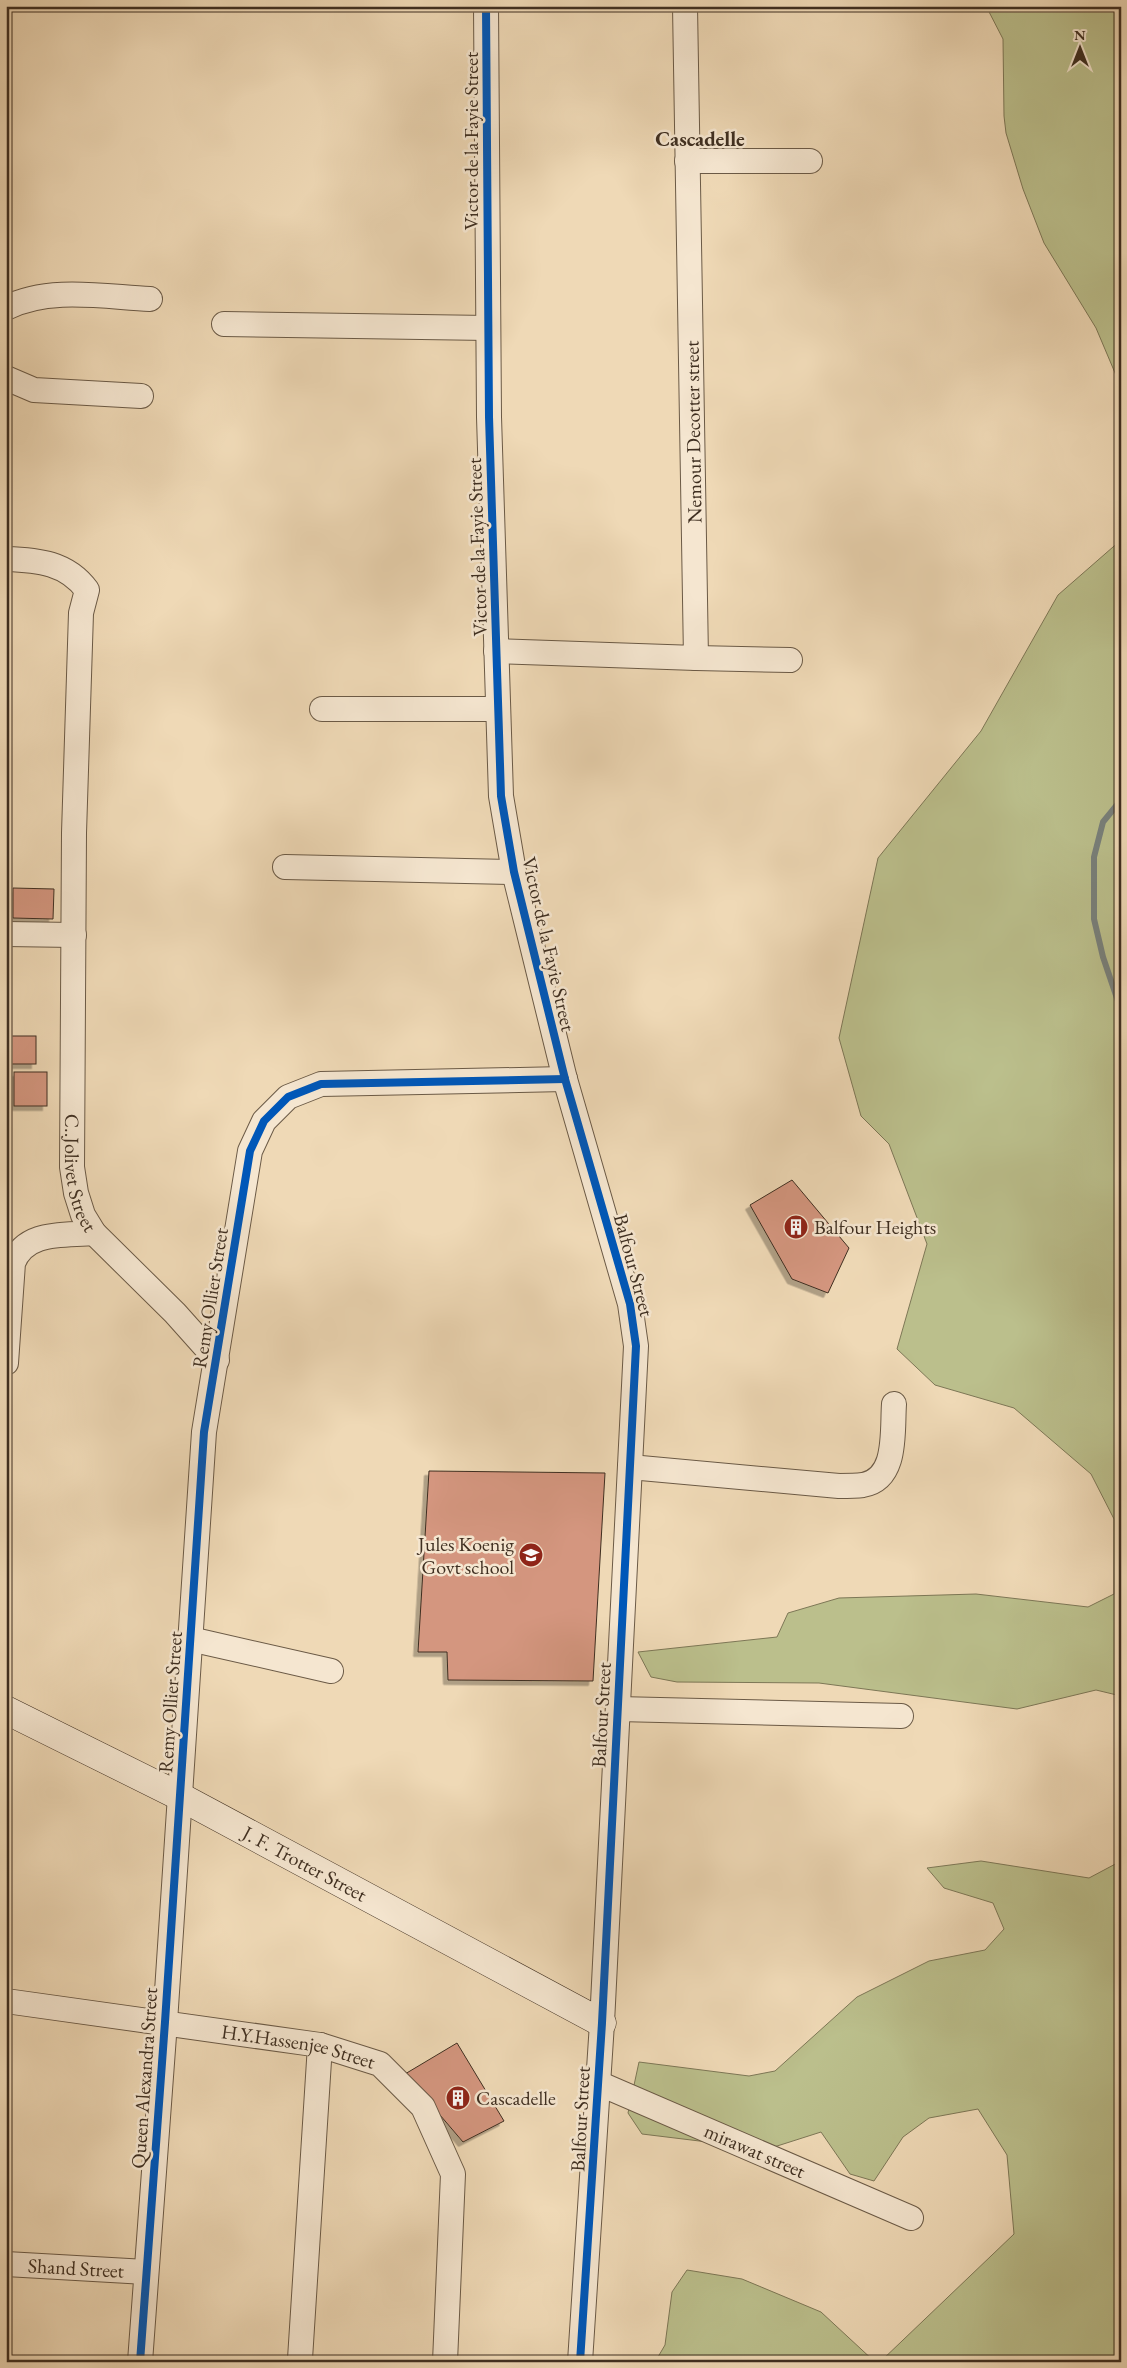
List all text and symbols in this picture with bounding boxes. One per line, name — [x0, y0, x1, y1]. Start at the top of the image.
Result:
north arrow — [1054, 22, 1104, 72]
text: N — [1074, 26, 1086, 44]
street label: Victor de la Fayie Street — [458, 51, 484, 230]
district label: Cascadelle — [655, 125, 745, 152]
street label: Nemour Decotter street — [678, 340, 708, 524]
street label: Victor de la Fayie Street — [461, 457, 493, 637]
street label: Victor de la Fayie Street — [516, 854, 582, 1035]
street label: C..Jolivet Street — [59, 1114, 104, 1237]
street label: Balfour Street — [608, 1211, 660, 1320]
building icon: Balfour Heights — [783, 1214, 809, 1240]
place label: Balfour Heights — [814, 1214, 936, 1240]
street label: Remy Ollier Street — [186, 1225, 234, 1370]
place label: Jules Koenig Govt school — [416, 1531, 514, 1580]
school or university icon: Jules Koenig Govt school — [518, 1542, 544, 1568]
street label: Remy Ollier Street — [152, 1630, 188, 1774]
street label: Balfour Street — [585, 1661, 617, 1768]
street label: J. F. Trotter Street — [236, 1819, 372, 1908]
street label: Queen Alexandra Street — [125, 1986, 163, 2169]
street label: H.Y.Hassenjee Street — [220, 2018, 379, 2075]
street label: Balfour Street — [564, 2065, 596, 2172]
building icon: Cascadelle — [445, 2085, 471, 2111]
place label: Cascadelle — [476, 2085, 556, 2111]
street label: mirawat street — [700, 2117, 810, 2184]
street label: Shand Street — [27, 2252, 125, 2284]

